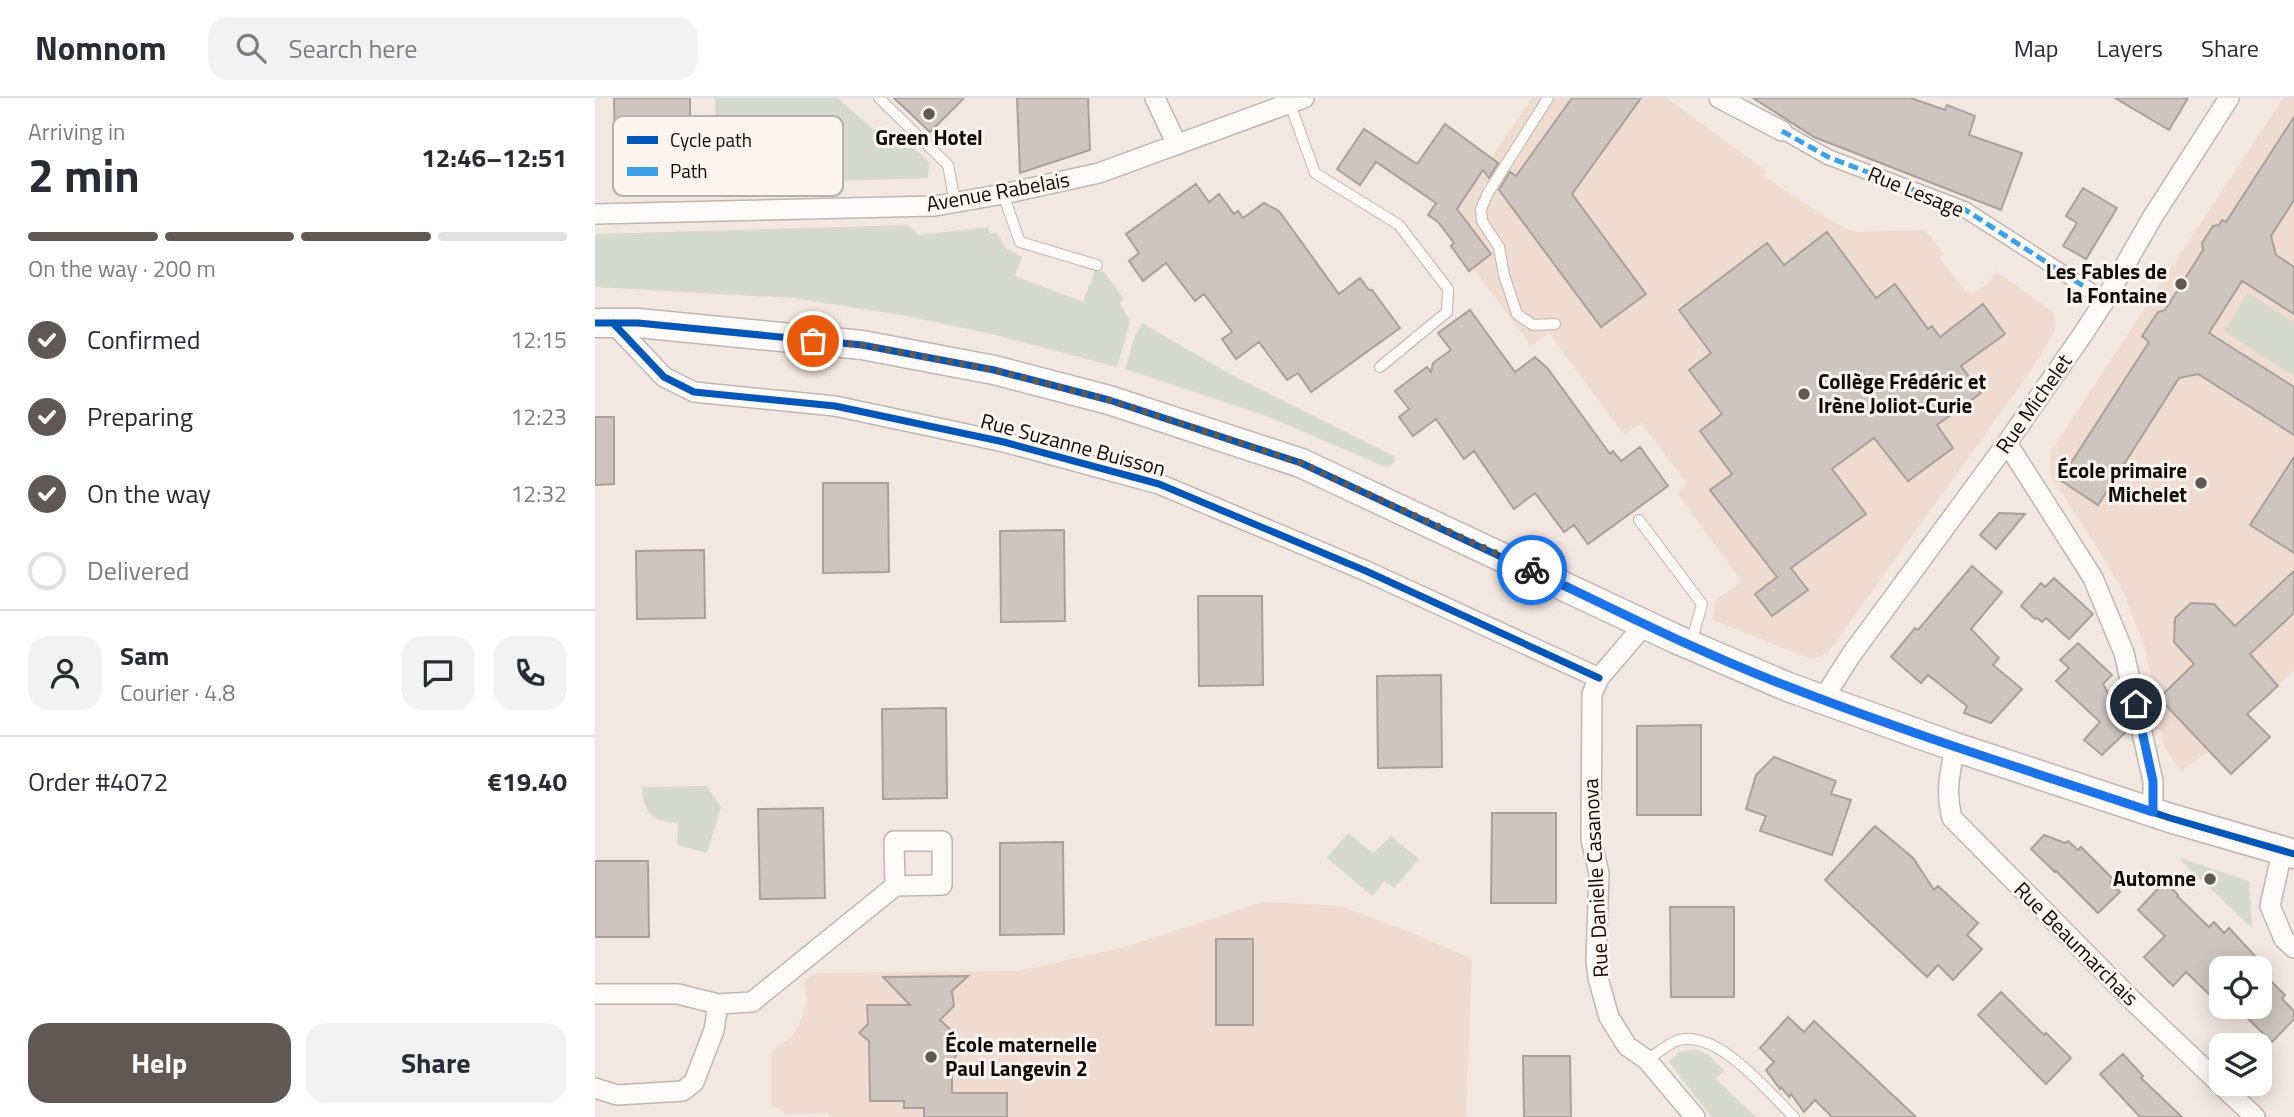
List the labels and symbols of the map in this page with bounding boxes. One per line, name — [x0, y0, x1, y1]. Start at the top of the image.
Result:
marker: Green Hotel — [921, 106, 937, 122]
legend — [613, 116, 843, 196]
place label: Green Hotel — [875, 121, 983, 153]
text: Cycle path — [670, 125, 752, 154]
text: Path — [670, 156, 708, 185]
street label: Rue Lesage — [1863, 157, 1969, 225]
street label: Avenue Rabelais — [924, 163, 1072, 219]
place label: Les Fables de la Fontaine — [2046, 255, 2167, 311]
marker: Les Fables de la Fontaine — [2173, 276, 2189, 292]
pin — [783, 311, 843, 371]
street label: Rue Michelet — [1987, 347, 2080, 460]
place label: Collège Frédéric et Irène Joliot-Curie — [1818, 365, 1986, 421]
marker: Collège Frédéric et Irène Joliot-Curie — [1796, 386, 1812, 402]
street label: Rue Suzanne Buisson — [977, 404, 1169, 484]
place label: École primaire Michelet — [2057, 454, 2187, 510]
marker: École primaire Michelet — [2193, 475, 2209, 491]
courier — [1497, 535, 1567, 605]
pin — [2106, 674, 2166, 734]
street label: Rue Danielle Casanova — [1574, 777, 1616, 979]
place label: Automne — [2113, 862, 2196, 894]
marker: Automne — [2202, 871, 2218, 887]
street label: Rue Beaumarchais — [2007, 874, 2146, 1013]
place label: École maternelle Paul Langevin 2 — [945, 1028, 1097, 1084]
marker: École maternelle Paul Langevin 2 — [923, 1049, 939, 1065]

